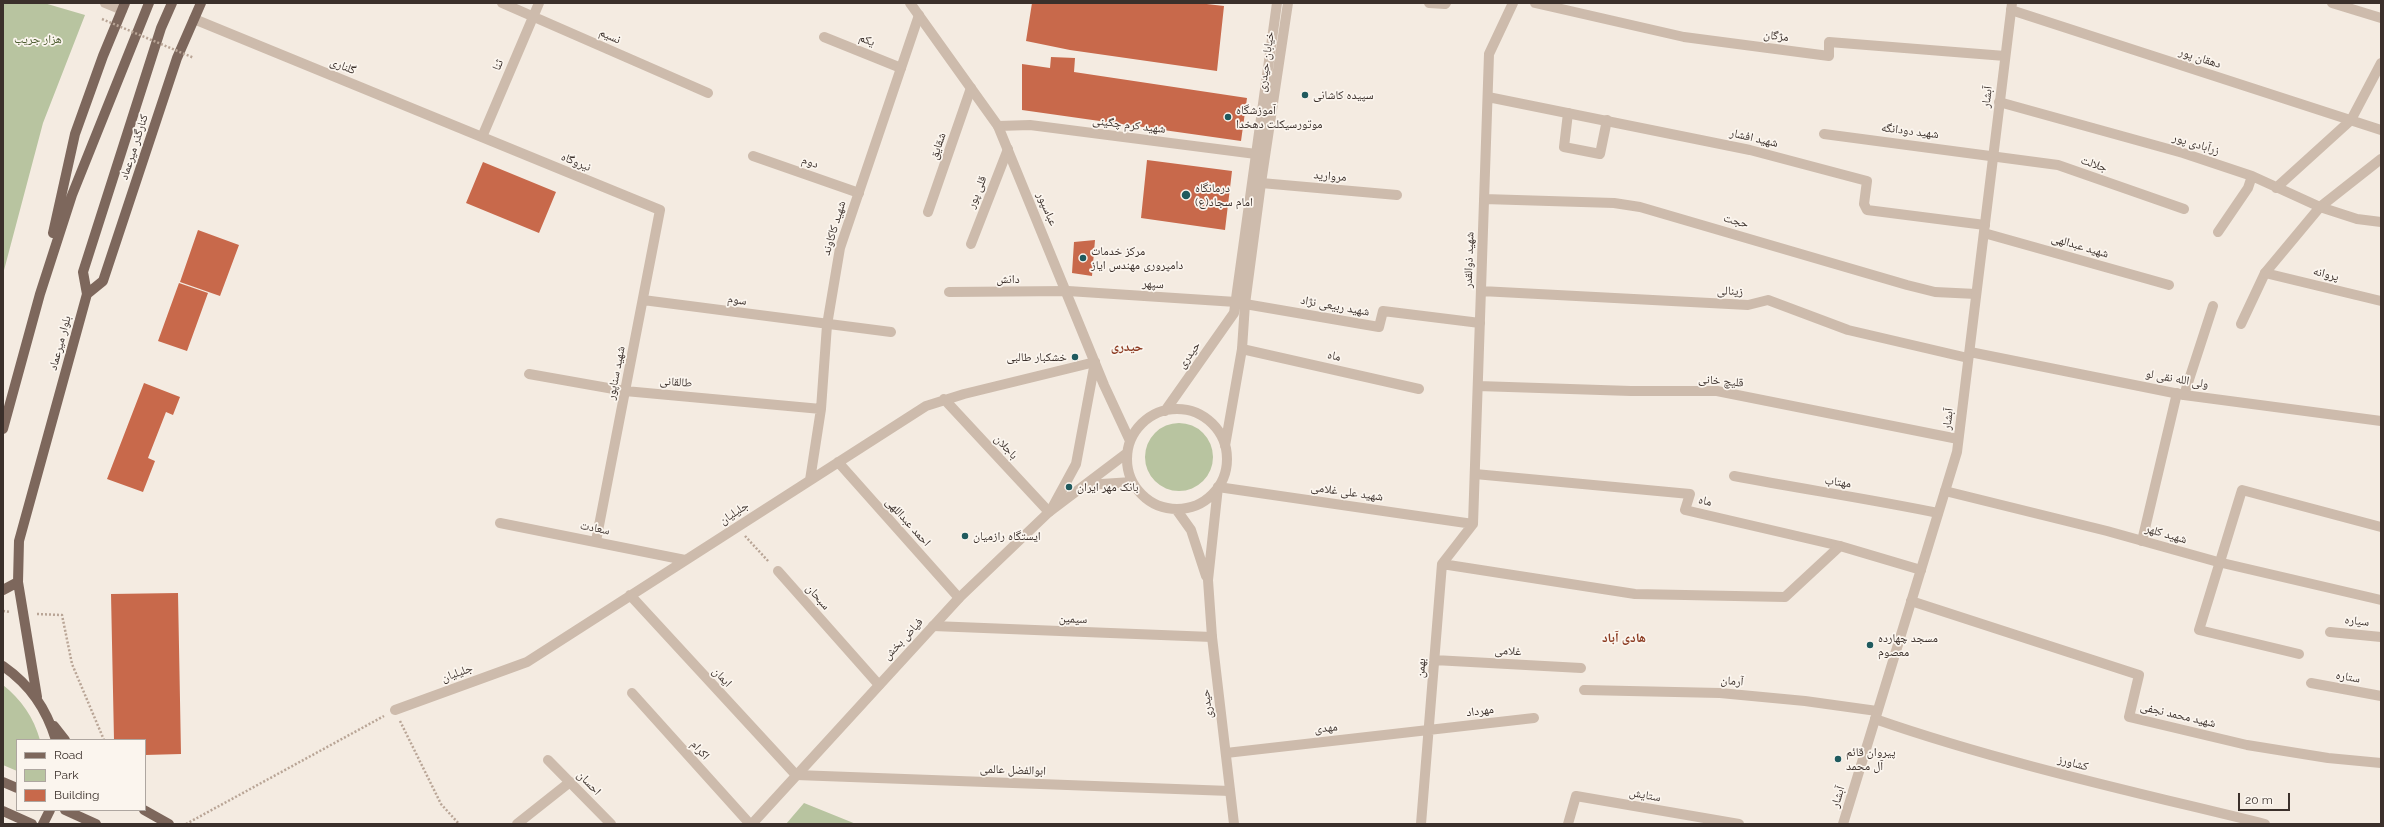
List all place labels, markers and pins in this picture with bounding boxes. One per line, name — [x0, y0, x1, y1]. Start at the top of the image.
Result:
place label: سپیده کاشانی — [1313, 88, 1374, 102]
marker: سپیده کاشانی — [1300, 90, 1310, 100]
place label: آموزشگاه موتورسیکلت دهخدا — [1236, 103, 1323, 131]
marker: آموزشگاه موتورسیکلت دهخدا — [1223, 112, 1233, 122]
place label: درمانگاه امام سجاد(ع) — [1195, 181, 1253, 209]
marker: درمانگاه امام سجاد(ع) — [1180, 189, 1192, 201]
place label: مرکز خدمات دامپروری مهندس ایاز — [1091, 244, 1183, 272]
marker: مرکز خدمات دامپروری مهندس ایاز — [1078, 253, 1088, 263]
place label: خشکبار طالبی — [1006, 350, 1067, 364]
marker: خشکبار طالبی — [1070, 352, 1080, 362]
place label: بانک مهر ایران — [1077, 480, 1139, 494]
marker: بانک مهر ایران — [1064, 482, 1074, 492]
place label: ایستگاه رازمیان — [973, 529, 1041, 543]
marker: ایستگاه رازمیان — [960, 531, 970, 541]
place label: مسجد چهارده معصوم — [1878, 631, 1938, 659]
marker: مسجد چهارده معصوم — [1865, 640, 1875, 650]
place label: پیروان قائم آل محمد — [1846, 745, 1896, 773]
marker: پیروان قائم آل محمد — [1833, 754, 1843, 764]

